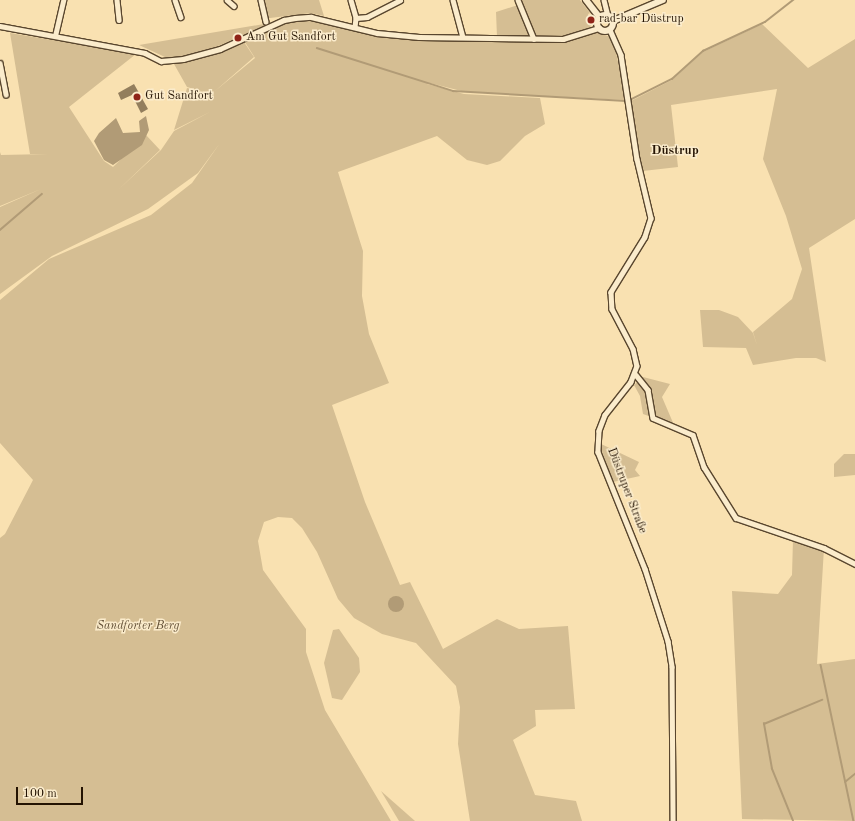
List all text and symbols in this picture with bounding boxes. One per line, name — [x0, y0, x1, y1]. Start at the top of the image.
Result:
place label: rad-bar Düstrup — [599, 13, 684, 27]
marker: rad-bar Düstrup — [586, 15, 596, 25]
place label: Am Gut Sandfort — [246, 31, 336, 45]
marker: Am Gut Sandfort — [233, 33, 243, 43]
place label: Gut Sandfort — [145, 90, 213, 104]
marker: Gut Sandfort — [132, 92, 142, 102]
district label: Düstrup — [651, 143, 699, 159]
street label: Düstruper Straße — [603, 446, 649, 536]
park label: Sandforter Berg — [96, 620, 180, 634]
scale bar — [18, 779, 85, 805]
text: 100 m — [23, 788, 57, 800]

